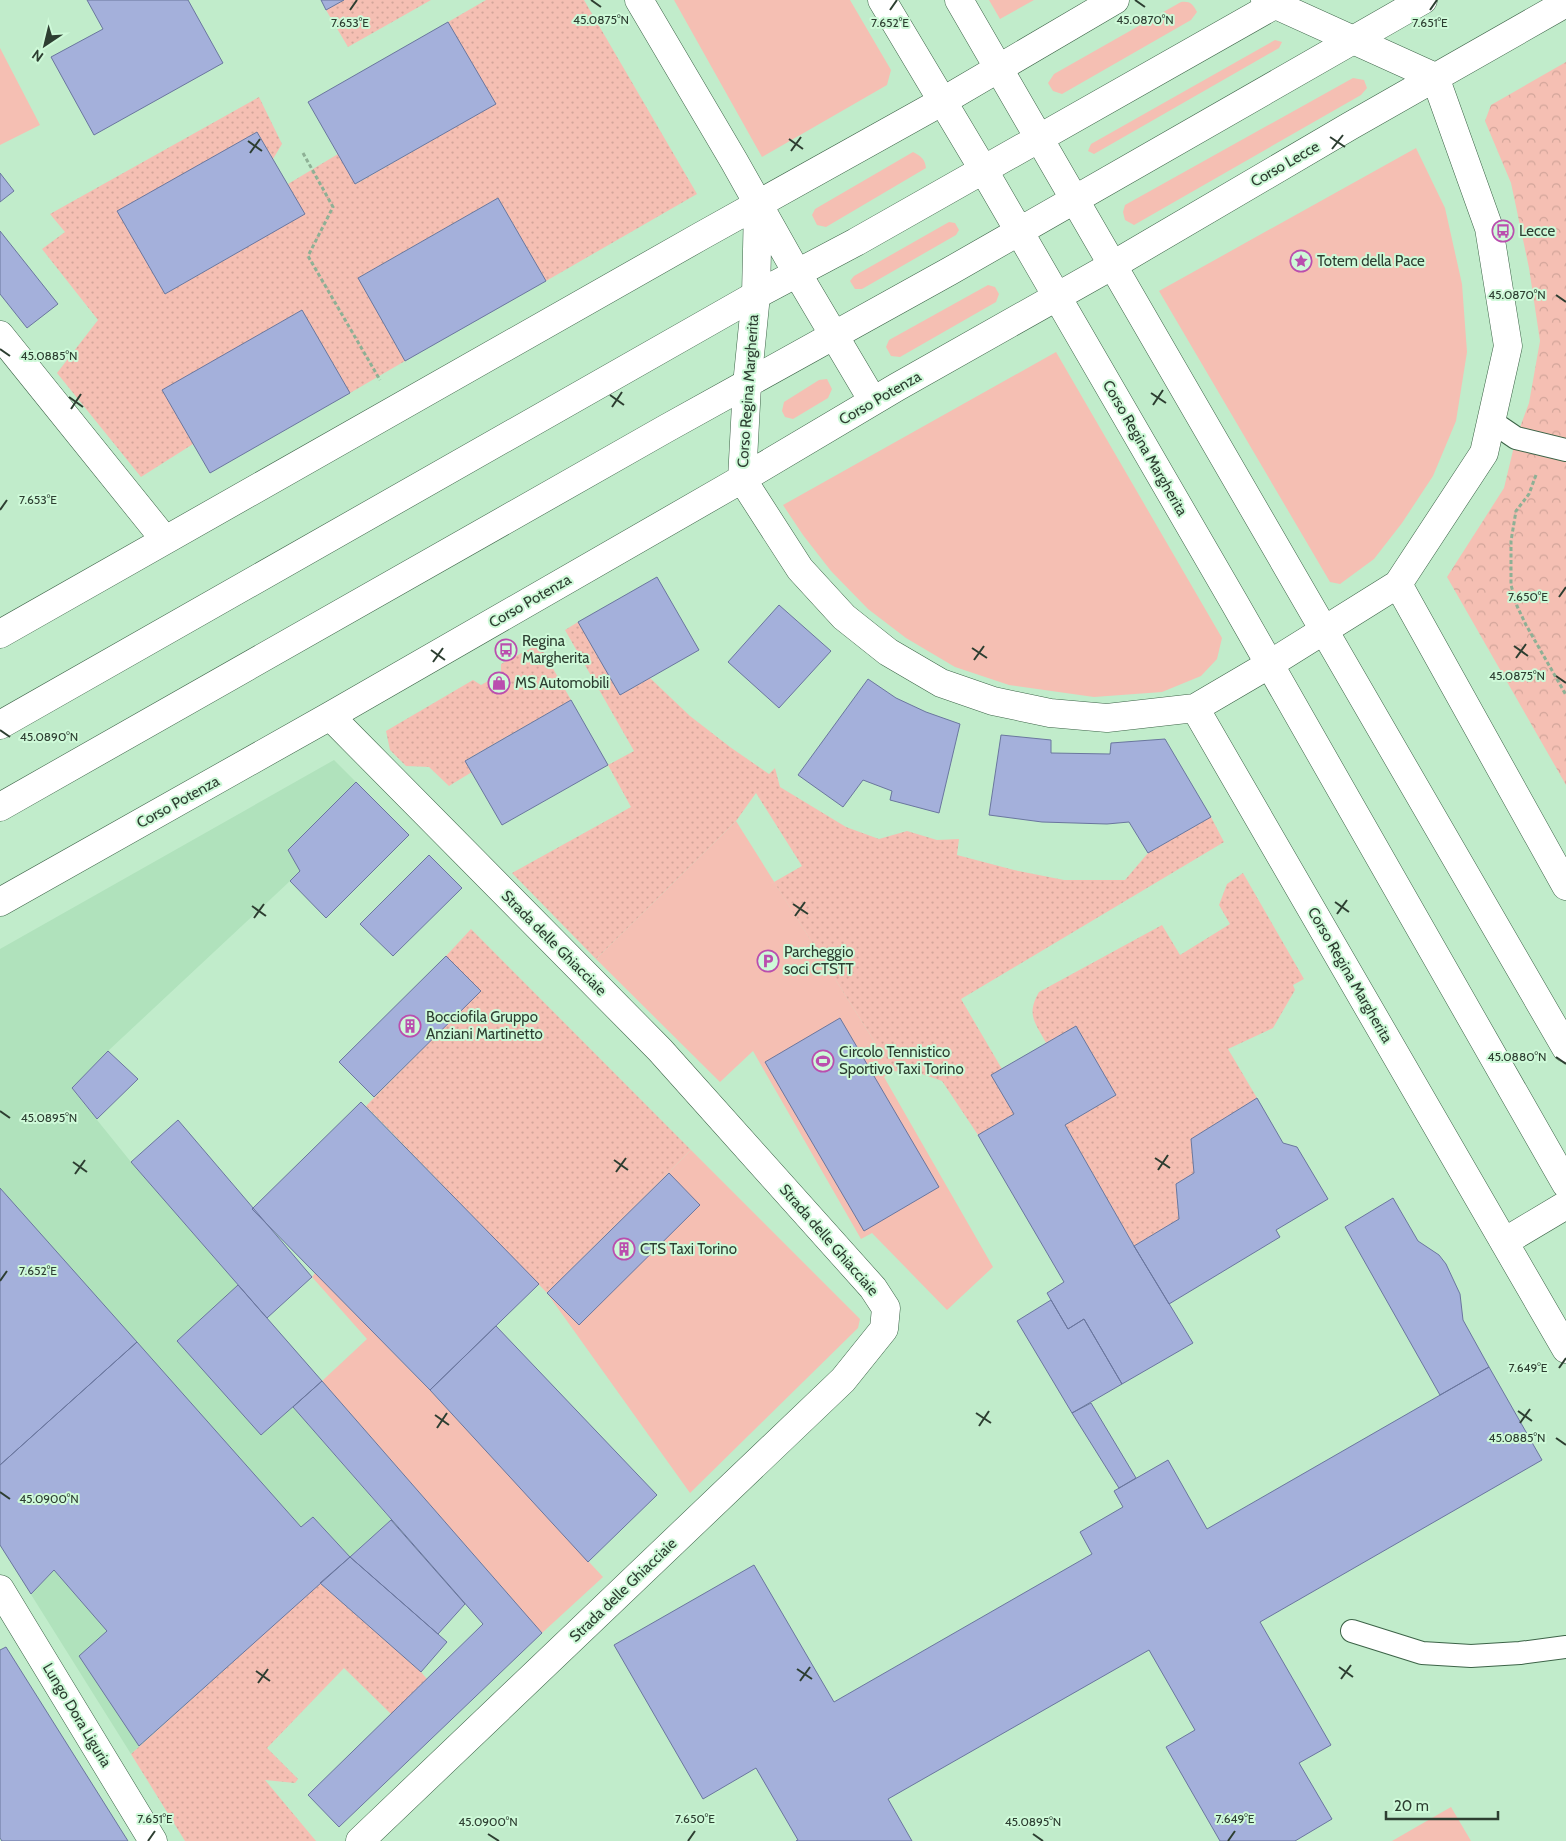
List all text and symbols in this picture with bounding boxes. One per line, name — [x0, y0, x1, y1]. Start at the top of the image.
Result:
text: 45.0875°N — [573, 12, 629, 27]
text: 45.0870°N — [1116, 12, 1174, 27]
text: 7.653°E — [331, 15, 369, 30]
text: 7.652°E — [871, 15, 909, 30]
text: 7.651°E — [1412, 15, 1448, 30]
north arrow — [20, 20, 70, 70]
text: N — [28, 45, 47, 66]
street label: Corso Lecce — [1248, 137, 1323, 191]
bus stop icon: Lecce — [1491, 219, 1515, 243]
place label: Lecce — [1519, 222, 1555, 240]
place icon: Totem della Pace — [1289, 249, 1313, 273]
place label: Totem della Pace — [1317, 252, 1425, 270]
text: 45.0870°N — [1488, 287, 1546, 302]
street label: Corso Regina Margherita — [734, 313, 762, 468]
text: 45.0885°N — [20, 348, 78, 363]
street label: Corso Potenza — [836, 367, 925, 429]
street label: Corso Regina Margherita — [1099, 377, 1192, 520]
text: 7.653°E — [19, 492, 57, 507]
street label: Corso Potenza — [486, 570, 575, 632]
text: 7.650°E — [1508, 589, 1548, 604]
place label: Regina Margherita — [522, 632, 590, 667]
bus stop icon: Regina Margherita — [494, 638, 518, 662]
text: 45.0875°N — [1489, 668, 1545, 683]
shop icon: MS Automobili — [487, 671, 511, 695]
place label: MS Automobili — [515, 674, 609, 692]
text: 45.0890°N — [20, 729, 78, 744]
street label: Corso Potenza — [134, 772, 223, 832]
street label: Strada delle Ghiacciaie — [498, 887, 611, 1000]
street label: Corso Regina Margherita — [1304, 904, 1397, 1047]
place label: Parcheggio soci CTSTT — [784, 943, 854, 978]
parking icon: Parcheggio soci CTSTT — [756, 949, 780, 973]
place label: Bocciofila Gruppo Anziani Martinetto — [426, 1008, 543, 1043]
building icon: Bocciofila Gruppo Anziani Martinetto — [398, 1014, 422, 1038]
place label: Circolo Tennistico Sportivo Taxi Torino — [839, 1043, 964, 1078]
sports icon: Circolo Tennistico Sportivo Taxi Torino — [811, 1049, 835, 1073]
text: 45.0880°N — [1488, 1049, 1546, 1064]
text: 45.0895°N — [21, 1110, 77, 1125]
street label: Strada delle Ghiacciaie — [776, 1181, 882, 1300]
building icon: CTS Taxi Torino — [612, 1237, 636, 1261]
place label: CTS Taxi Torino — [640, 1240, 737, 1258]
text: 7.652°E — [19, 1263, 57, 1278]
text: 7.649°E — [1509, 1360, 1548, 1375]
text: 45.0885°N — [1488, 1430, 1546, 1445]
text: 45.0900°N — [19, 1491, 79, 1506]
street label: Strada delle Ghiacciaie — [566, 1534, 680, 1646]
street label: Lungo Dora Liguria — [39, 1660, 116, 1771]
scale bar — [1386, 1788, 1498, 1820]
text: 20 m — [1394, 1797, 1429, 1815]
text: 7.651°E — [137, 1811, 173, 1826]
text: 7.650°E — [675, 1811, 715, 1826]
text: 7.649°E — [1216, 1811, 1255, 1826]
text: 45.0900°N — [458, 1814, 518, 1829]
text: 45.0895°N — [1005, 1814, 1061, 1829]

